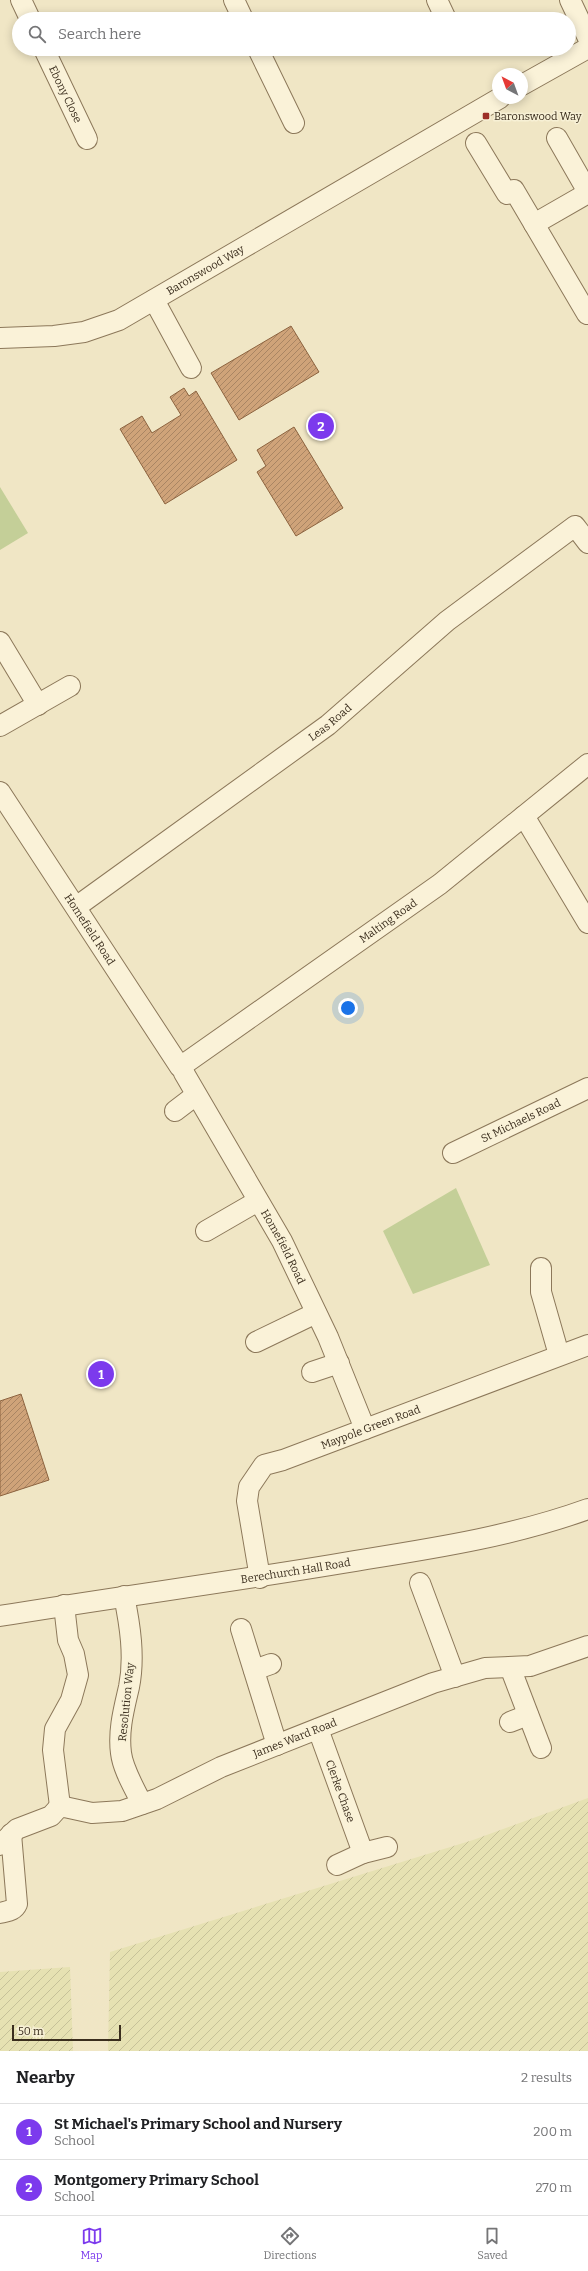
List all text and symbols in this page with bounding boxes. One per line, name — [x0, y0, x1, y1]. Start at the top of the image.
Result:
search box — [12, 12, 576, 56]
icon: search — [26, 23, 48, 45]
text: Search here — [58, 25, 141, 43]
street label: Ebony Close — [46, 64, 84, 125]
north arrow — [492, 68, 528, 104]
place label: Baronswood Way — [494, 110, 582, 123]
marker: Baronswood Way — [481, 111, 491, 121]
street label: Baronswood Way — [164, 242, 247, 298]
pin: 2 — [308, 411, 334, 441]
street label: Leas Road — [306, 701, 355, 744]
street label: Homefield Road — [61, 891, 118, 968]
street label: Malting Road — [357, 896, 420, 946]
your location — [338, 998, 358, 1018]
street label: St Michaels Road — [479, 1096, 563, 1146]
street label: Homefield Road — [258, 1207, 308, 1287]
pin: 1 — [88, 1359, 114, 1389]
street label: Maypole Green Road — [319, 1403, 423, 1452]
street label: Berechurch Hall Road — [240, 1556, 352, 1586]
street label: Resolution Way — [116, 1662, 137, 1742]
street label: James Ward Road — [250, 1716, 339, 1761]
street label: Clerke Chase — [323, 1758, 357, 1824]
scale bar — [12, 2023, 121, 2042]
text: 50 m — [18, 2025, 44, 2038]
text: Nearby — [16, 2067, 75, 2088]
text: 2 results — [521, 2070, 572, 2085]
text: St Michael's Primary School and Nursery — [54, 2115, 342, 2133]
text: 1 — [26, 2124, 32, 2139]
text: 200 m — [533, 2124, 572, 2139]
text: School — [54, 2133, 95, 2148]
text: Montgomery Primary School — [54, 2171, 259, 2189]
text: 2 — [25, 2180, 33, 2195]
text: 270 m — [535, 2180, 572, 2195]
text: School — [54, 2189, 95, 2204]
tab: Map — [80, 2225, 103, 2262]
tab: Directions — [264, 2225, 316, 2262]
tab: Saved — [477, 2225, 508, 2262]

